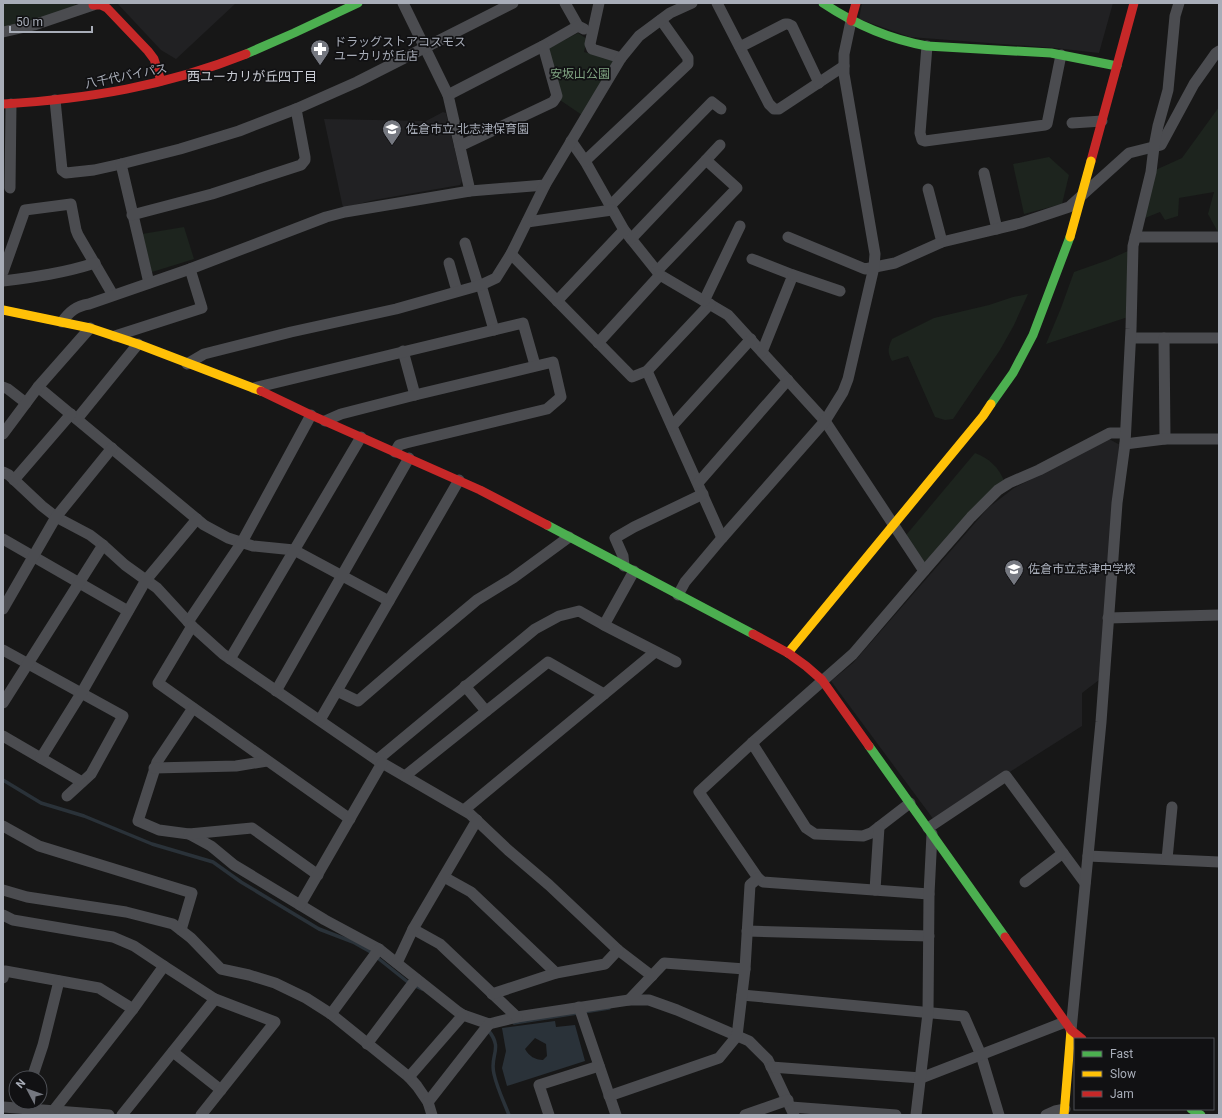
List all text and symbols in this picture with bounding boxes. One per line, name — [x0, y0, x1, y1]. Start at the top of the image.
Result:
scale bar — [10, 8, 92, 34]
text: 50 m — [16, 15, 43, 29]
place label: ドラッグストアコスモス ユーカリが丘店 — [334, 35, 466, 63]
pharmacy icon: ドラッグストアコスモス ユーカリが丘店 — [309, 38, 331, 66]
street label: 八千代バイパス — [84, 61, 168, 91]
park label: 安坂山公園 — [550, 67, 610, 81]
district label: 西ユーカリが丘四丁目 — [187, 69, 317, 84]
school or university icon: 佐倉市立 北志津保育園 — [381, 118, 403, 146]
place label: 佐倉市立 北志津保育園 — [406, 122, 529, 136]
school or university icon: 佐倉市立志津中学校 — [1003, 558, 1025, 586]
place label: 佐倉市立志津中学校 — [1028, 562, 1136, 576]
legend — [1074, 1038, 1214, 1110]
text: Fast — [1110, 1047, 1133, 1061]
text: Slow — [1110, 1067, 1136, 1081]
north arrow — [8, 1070, 48, 1110]
text: N — [13, 1076, 28, 1091]
text: Jam — [1110, 1087, 1134, 1101]

